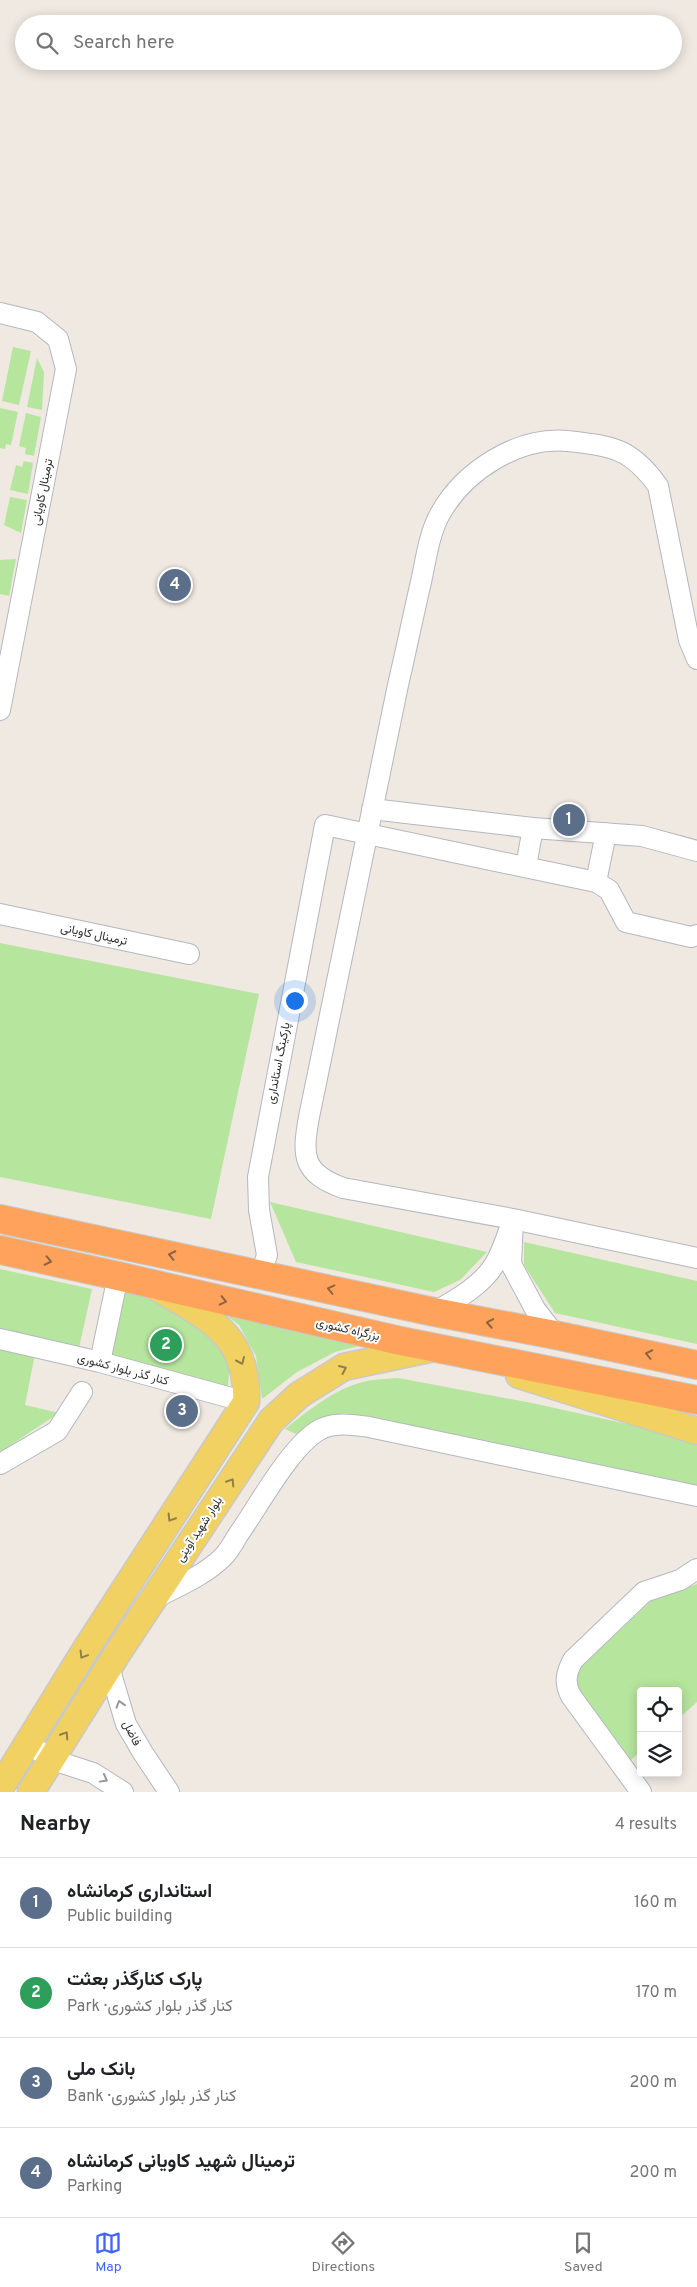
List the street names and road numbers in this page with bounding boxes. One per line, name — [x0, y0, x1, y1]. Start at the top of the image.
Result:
street label: ترمینال کاویانی — [29, 457, 57, 527]
street label: ترمینال کاویانی — [59, 920, 129, 950]
street label: پارکینگ استانداری — [263, 1021, 295, 1105]
street label: بزرگراه کشوری — [314, 1315, 381, 1345]
street label: کنار گذر بلوار کشوری — [75, 1350, 170, 1390]
street label: بلوار شهید آوینی — [173, 1494, 227, 1565]
street label: فاضل — [118, 1718, 144, 1749]

